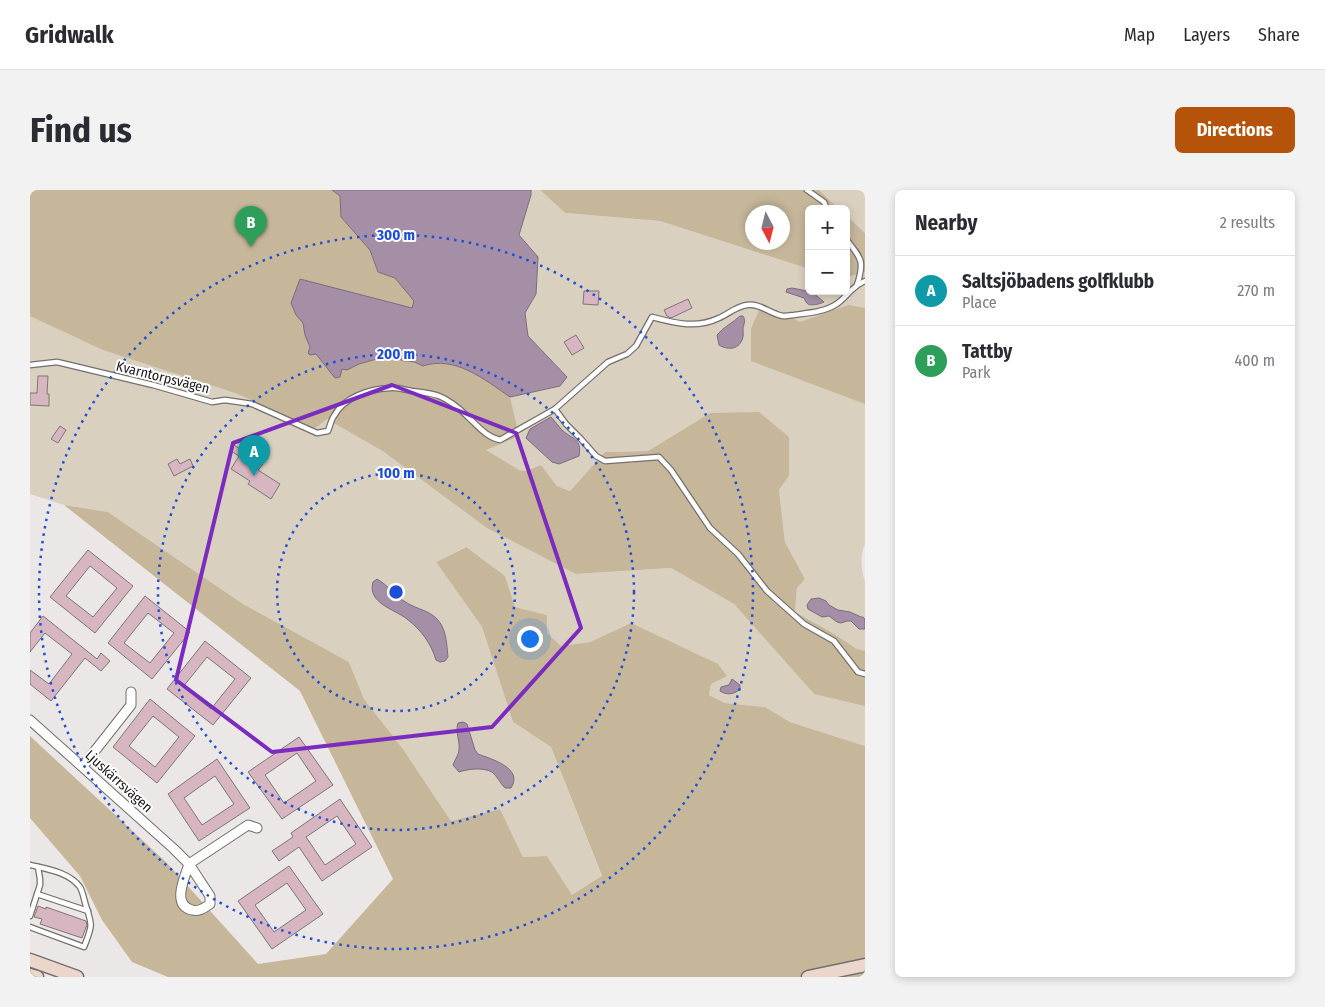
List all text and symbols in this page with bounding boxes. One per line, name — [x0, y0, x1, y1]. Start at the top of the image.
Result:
text: Gridwalk — [25, 21, 114, 49]
text: Map — [1124, 24, 1155, 46]
text: Layers — [1183, 24, 1230, 46]
text: Share — [1258, 24, 1300, 46]
button: Directions — [1175, 107, 1295, 153]
text: Find us — [30, 109, 132, 151]
north arrow — [745, 205, 790, 250]
map controls — [805, 205, 850, 295]
button: + — [805, 205, 850, 250]
pin: B — [235, 206, 267, 247]
text: Nearby — [915, 210, 977, 236]
text: 2 results — [1220, 213, 1275, 232]
text: 300 m — [376, 226, 415, 244]
button: − — [805, 250, 850, 295]
text: Saltsjöbadens golfklubb — [962, 270, 1154, 293]
text: A — [927, 281, 935, 300]
text: 270 m — [1237, 281, 1275, 300]
text: Place — [962, 293, 997, 312]
text: Tattby — [962, 340, 1012, 363]
text: 200 m — [376, 345, 415, 363]
text: B — [927, 351, 935, 370]
text: 400 m — [1235, 351, 1275, 370]
street label: Kvarntorpsvägen — [114, 358, 211, 397]
text: Park — [962, 363, 990, 382]
pin: A — [238, 435, 270, 476]
text: 100 m — [377, 464, 415, 482]
centre of rings — [387, 583, 405, 601]
your location — [517, 626, 543, 652]
street label: Ljuskärrsvägen — [81, 747, 156, 816]

